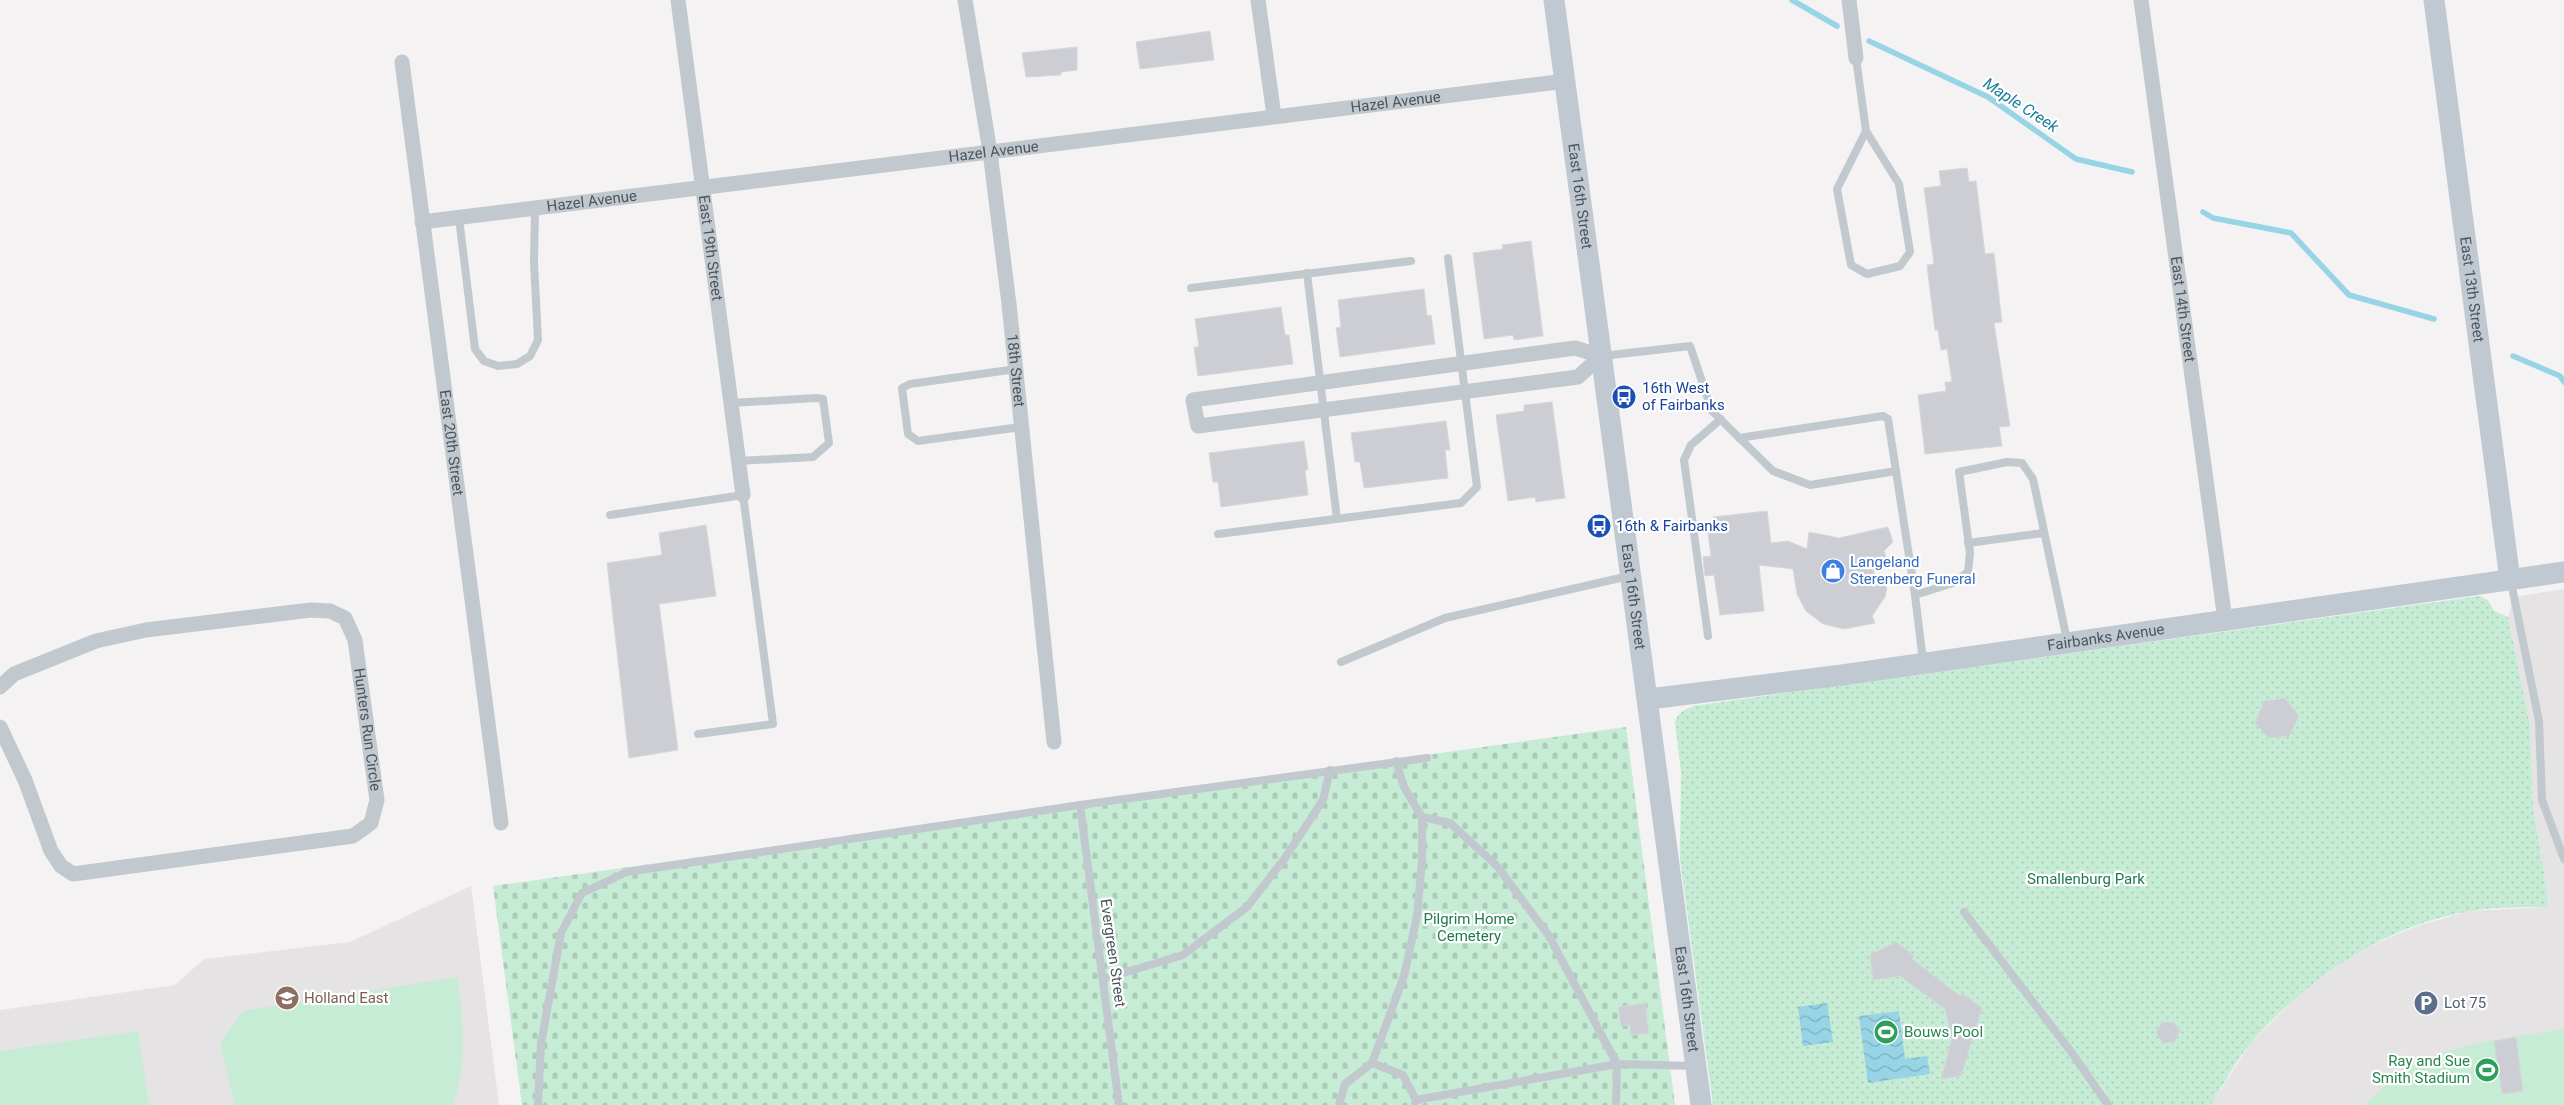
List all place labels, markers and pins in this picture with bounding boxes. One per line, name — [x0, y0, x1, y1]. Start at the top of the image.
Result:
place label: 16th West of Fairbanks — [1642, 379, 1725, 414]
bus stop icon: 16th West of Fairbanks — [1611, 384, 1637, 410]
bus stop icon: 16th & Fairbanks — [1586, 513, 1612, 539]
place label: 16th & Fairbanks — [1616, 517, 1728, 535]
place label: Langeland Sterenberg Funeral — [1850, 553, 1976, 588]
shop icon: Langeland Sterenberg Funeral — [1820, 558, 1846, 584]
school or university icon: Holland East — [274, 985, 300, 1011]
place label: Holland East — [304, 989, 389, 1007]
parking icon: Lot 75 — [2413, 990, 2439, 1016]
place label: Lot 75 — [2444, 994, 2486, 1012]
sports icon: Bouws Pool — [1873, 1019, 1899, 1045]
place label: Bouws Pool — [1904, 1023, 1983, 1041]
place label: Ray and Sue Smith Stadium — [2372, 1052, 2470, 1087]
sports icon: Ray and Sue Smith Stadium — [2474, 1057, 2500, 1083]

